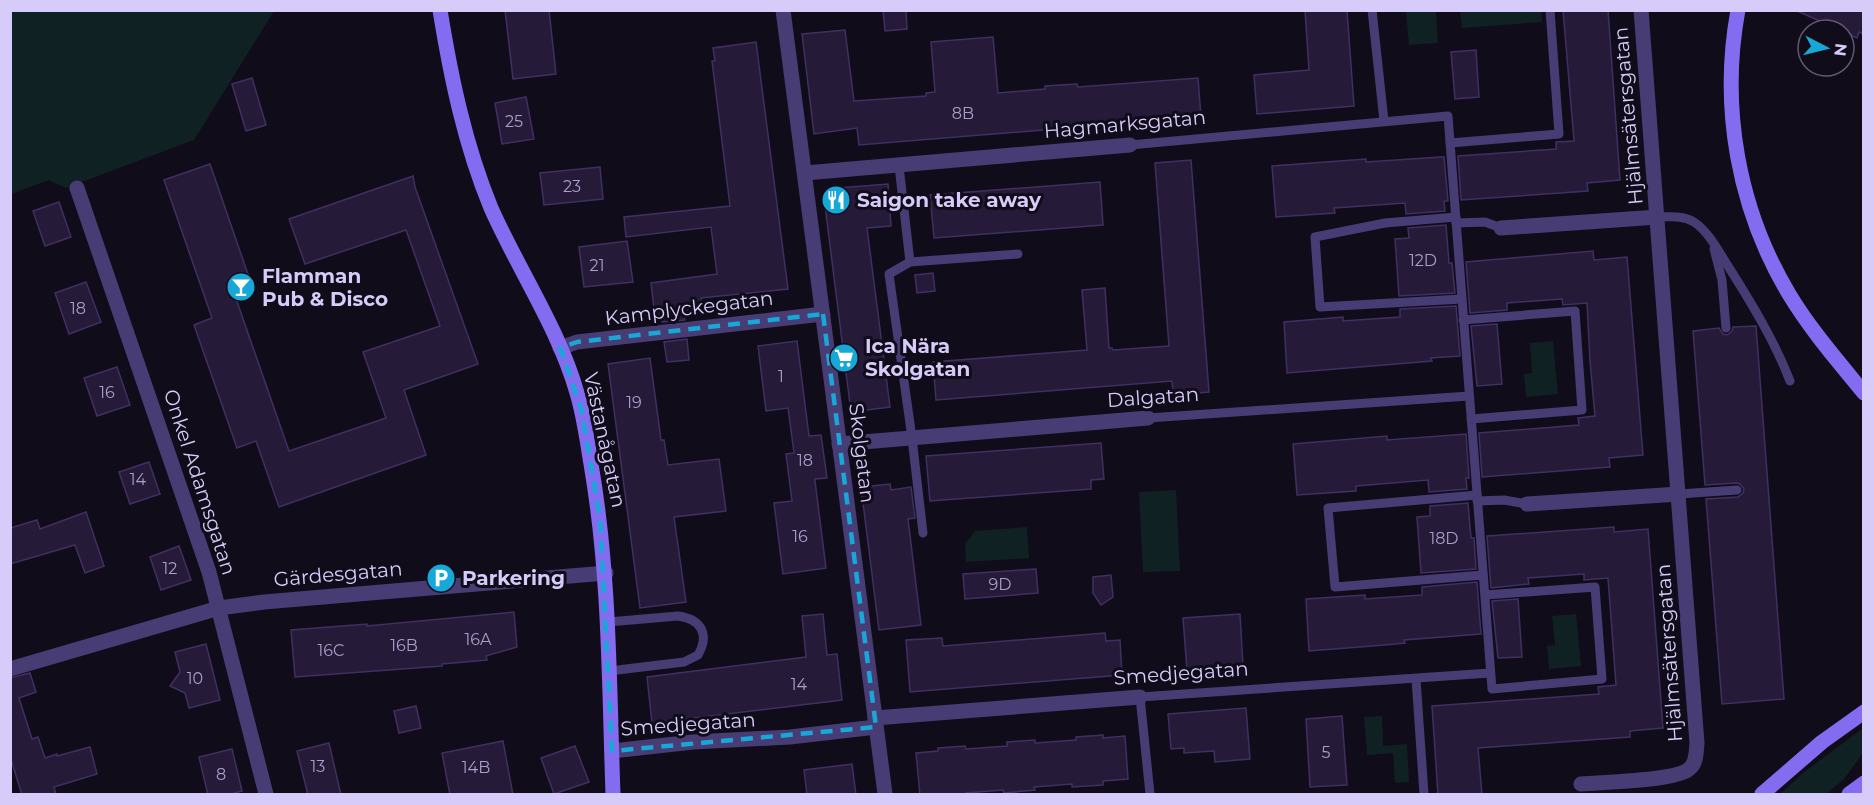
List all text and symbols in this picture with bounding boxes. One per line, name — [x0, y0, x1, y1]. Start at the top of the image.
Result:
north arrow — [1796, 18, 1856, 78]
street label: Hjälmsätersgatan — [1608, 26, 1648, 206]
text: N — [1830, 42, 1851, 57]
house number: 8B — [952, 104, 974, 123]
street label: Hagmarksgatan — [1043, 105, 1207, 143]
house number: 25 — [505, 112, 523, 131]
house number: 23 — [563, 177, 581, 196]
restaurant icon: Saigon take away — [820, 184, 852, 216]
place label: Saigon take away — [857, 188, 1042, 212]
house number: 12D — [1409, 251, 1437, 270]
house number: 21 — [590, 256, 604, 275]
place label: Flamman Pub & Disco — [262, 264, 388, 311]
bar icon: Flamman Pub & Disco — [225, 271, 257, 303]
street label: Kamplyckegatan — [603, 286, 775, 330]
house number: 18 — [70, 299, 86, 318]
place label: Ica Nära Skolgatan — [865, 334, 970, 381]
supermarket icon: Ica Nära Skolgatan — [828, 342, 860, 374]
house number: 1 — [778, 367, 784, 386]
street label: Västanågatan — [579, 370, 631, 510]
street label: Dalgatan — [1106, 382, 1200, 412]
house number: 16 — [99, 383, 115, 402]
street label: Onkel Adamsgatan — [159, 386, 241, 578]
house number: 19 — [626, 393, 642, 412]
street label: Skolgatan — [844, 402, 880, 504]
house number: 18 — [797, 451, 813, 470]
house number: 14 — [130, 470, 147, 489]
house number: 16 — [792, 527, 808, 546]
house number: 18D — [1429, 529, 1459, 548]
street label: Gärdesgatan — [273, 556, 403, 592]
house number: 12 — [163, 559, 177, 578]
parking icon: Parkering — [425, 562, 457, 594]
street label: Hjälmsätersgatan — [1651, 563, 1687, 743]
place label: Parkering — [462, 566, 565, 590]
house number: 9D — [989, 575, 1011, 594]
house number: 16A — [464, 630, 492, 649]
house number: 16B — [390, 636, 418, 655]
house number: 16C — [318, 641, 344, 660]
street label: Smedjegatan — [1113, 656, 1249, 690]
house number: 10 — [187, 669, 203, 688]
house number: 14 — [791, 675, 808, 694]
street label: Smedjegatan — [620, 707, 756, 741]
house number: 5 — [1321, 743, 1331, 762]
house number: 13 — [311, 757, 325, 776]
house number: 14B — [462, 758, 490, 777]
house number: 8 — [216, 765, 226, 784]

